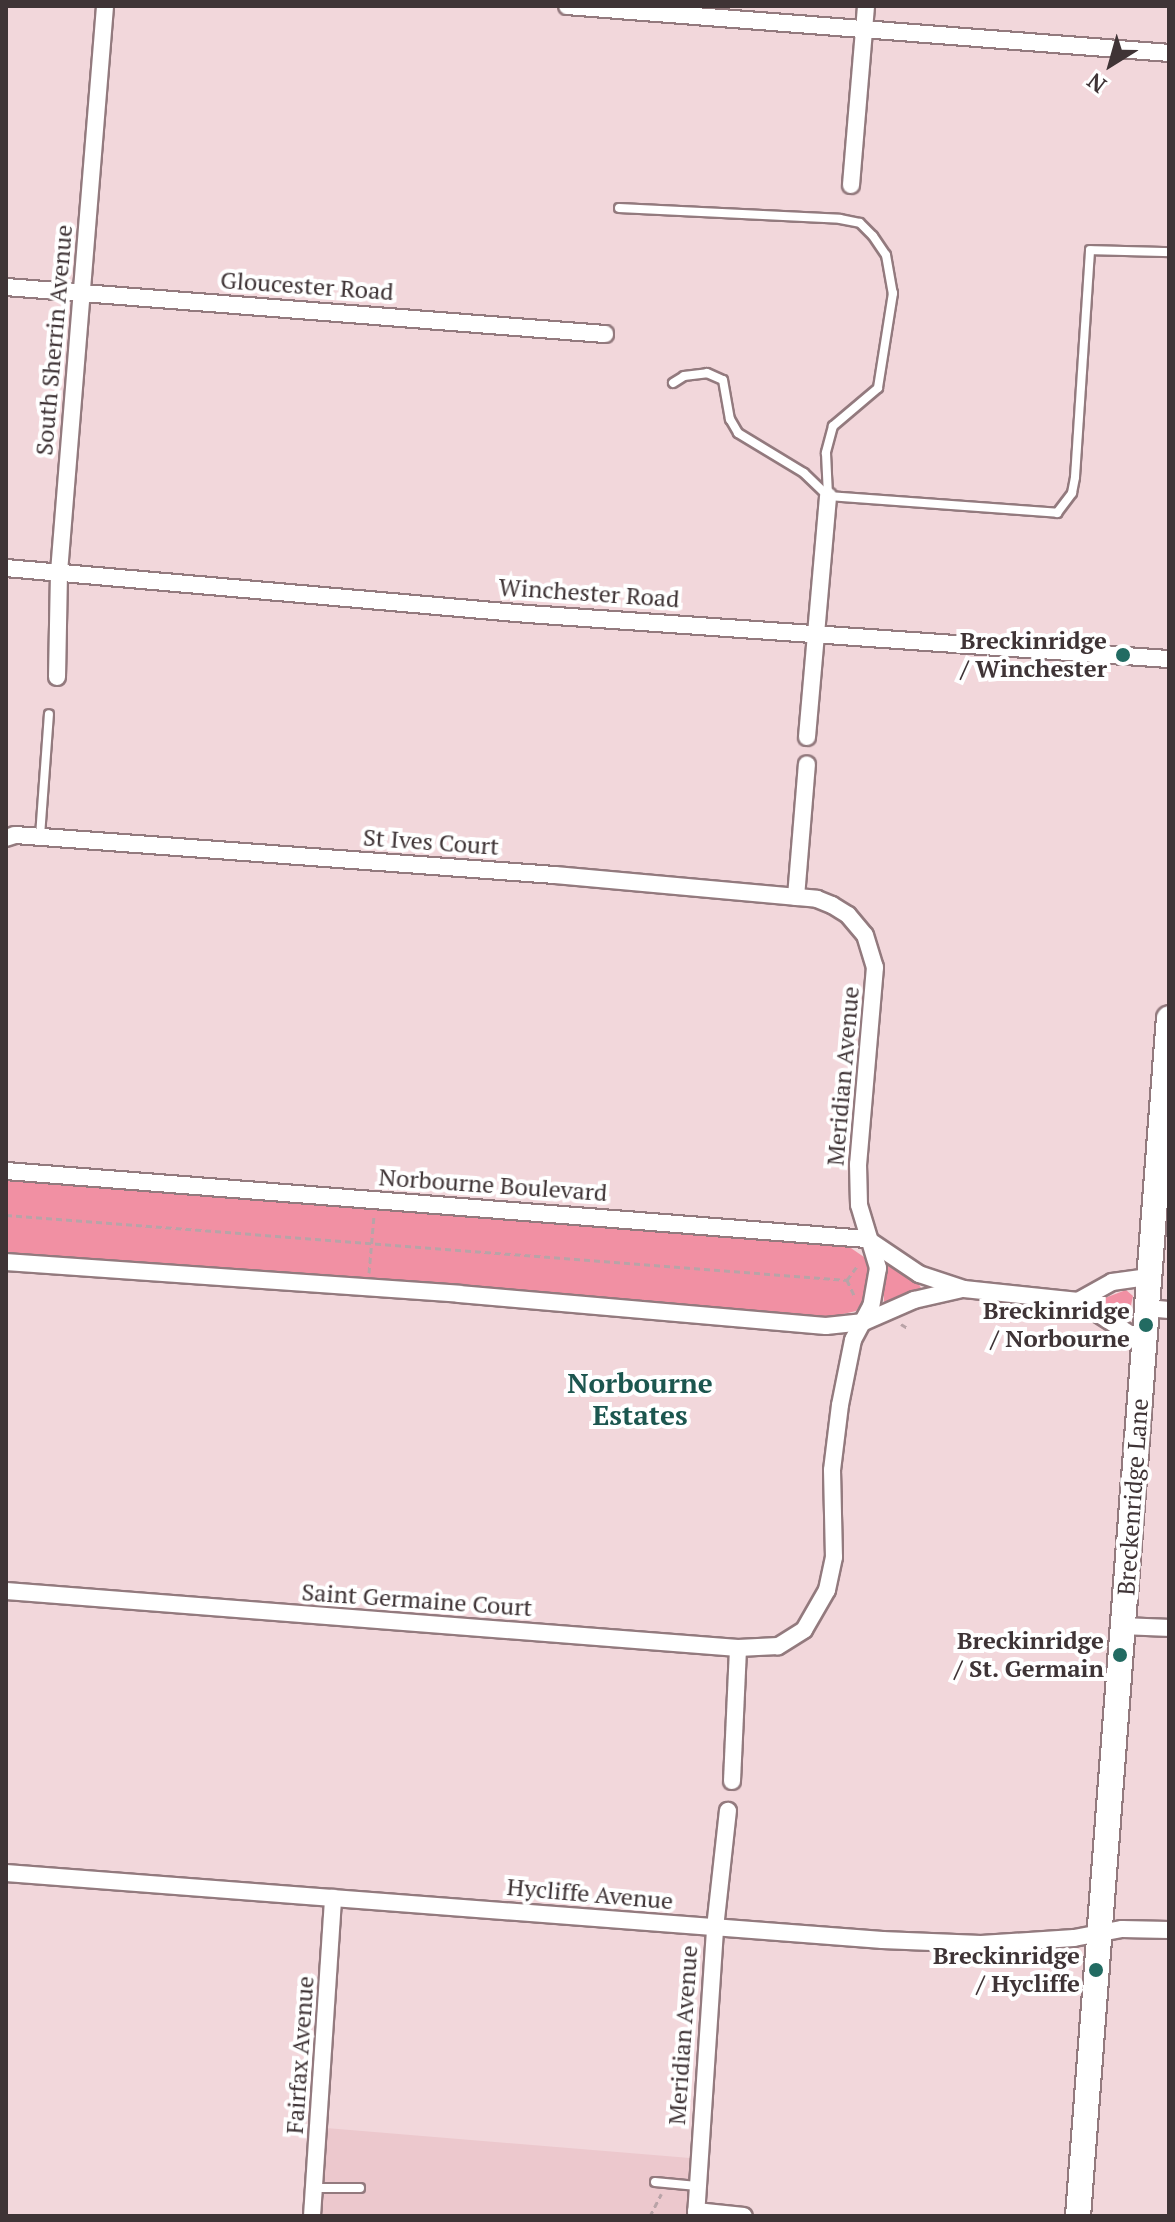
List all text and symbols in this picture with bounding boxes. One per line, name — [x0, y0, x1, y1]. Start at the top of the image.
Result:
north arrow — [1071, 24, 1151, 104]
text: N — [1081, 67, 1112, 100]
street label: South Sherrin Avenue — [30, 223, 78, 457]
street label: Gloucester Road — [219, 266, 395, 306]
street label: Winchester Road — [498, 572, 680, 614]
place label: Breckinridge / Winchester — [960, 627, 1107, 683]
marker: Breckinridge / Winchester — [1114, 646, 1132, 664]
street label: St Ives Court — [362, 823, 500, 861]
street label: Meridian Avenue — [821, 985, 865, 1167]
street label: Norbourne Boulevard — [378, 1163, 608, 1207]
place label: Breckinridge / Norbourne — [983, 1297, 1130, 1353]
marker: Breckinridge / Norbourne — [1137, 1316, 1155, 1334]
district label: Norbourne Estates — [567, 1366, 713, 1432]
street label: Breckenridge Lane — [1112, 1397, 1154, 1597]
street label: Saint Germaine Court — [301, 1578, 533, 1622]
place label: Breckinridge / St. Germain — [953, 1627, 1104, 1683]
marker: Breckinridge / St. Germain — [1111, 1646, 1129, 1664]
street label: Hycliffe Avenue — [505, 1872, 675, 1916]
place label: Breckinridge / Hycliffe — [933, 1942, 1080, 1998]
street label: Meridian Avenue — [662, 1944, 704, 2126]
marker: Breckinridge / Hycliffe — [1087, 1961, 1105, 1979]
street label: Fairfax Avenue — [280, 1975, 320, 2135]

